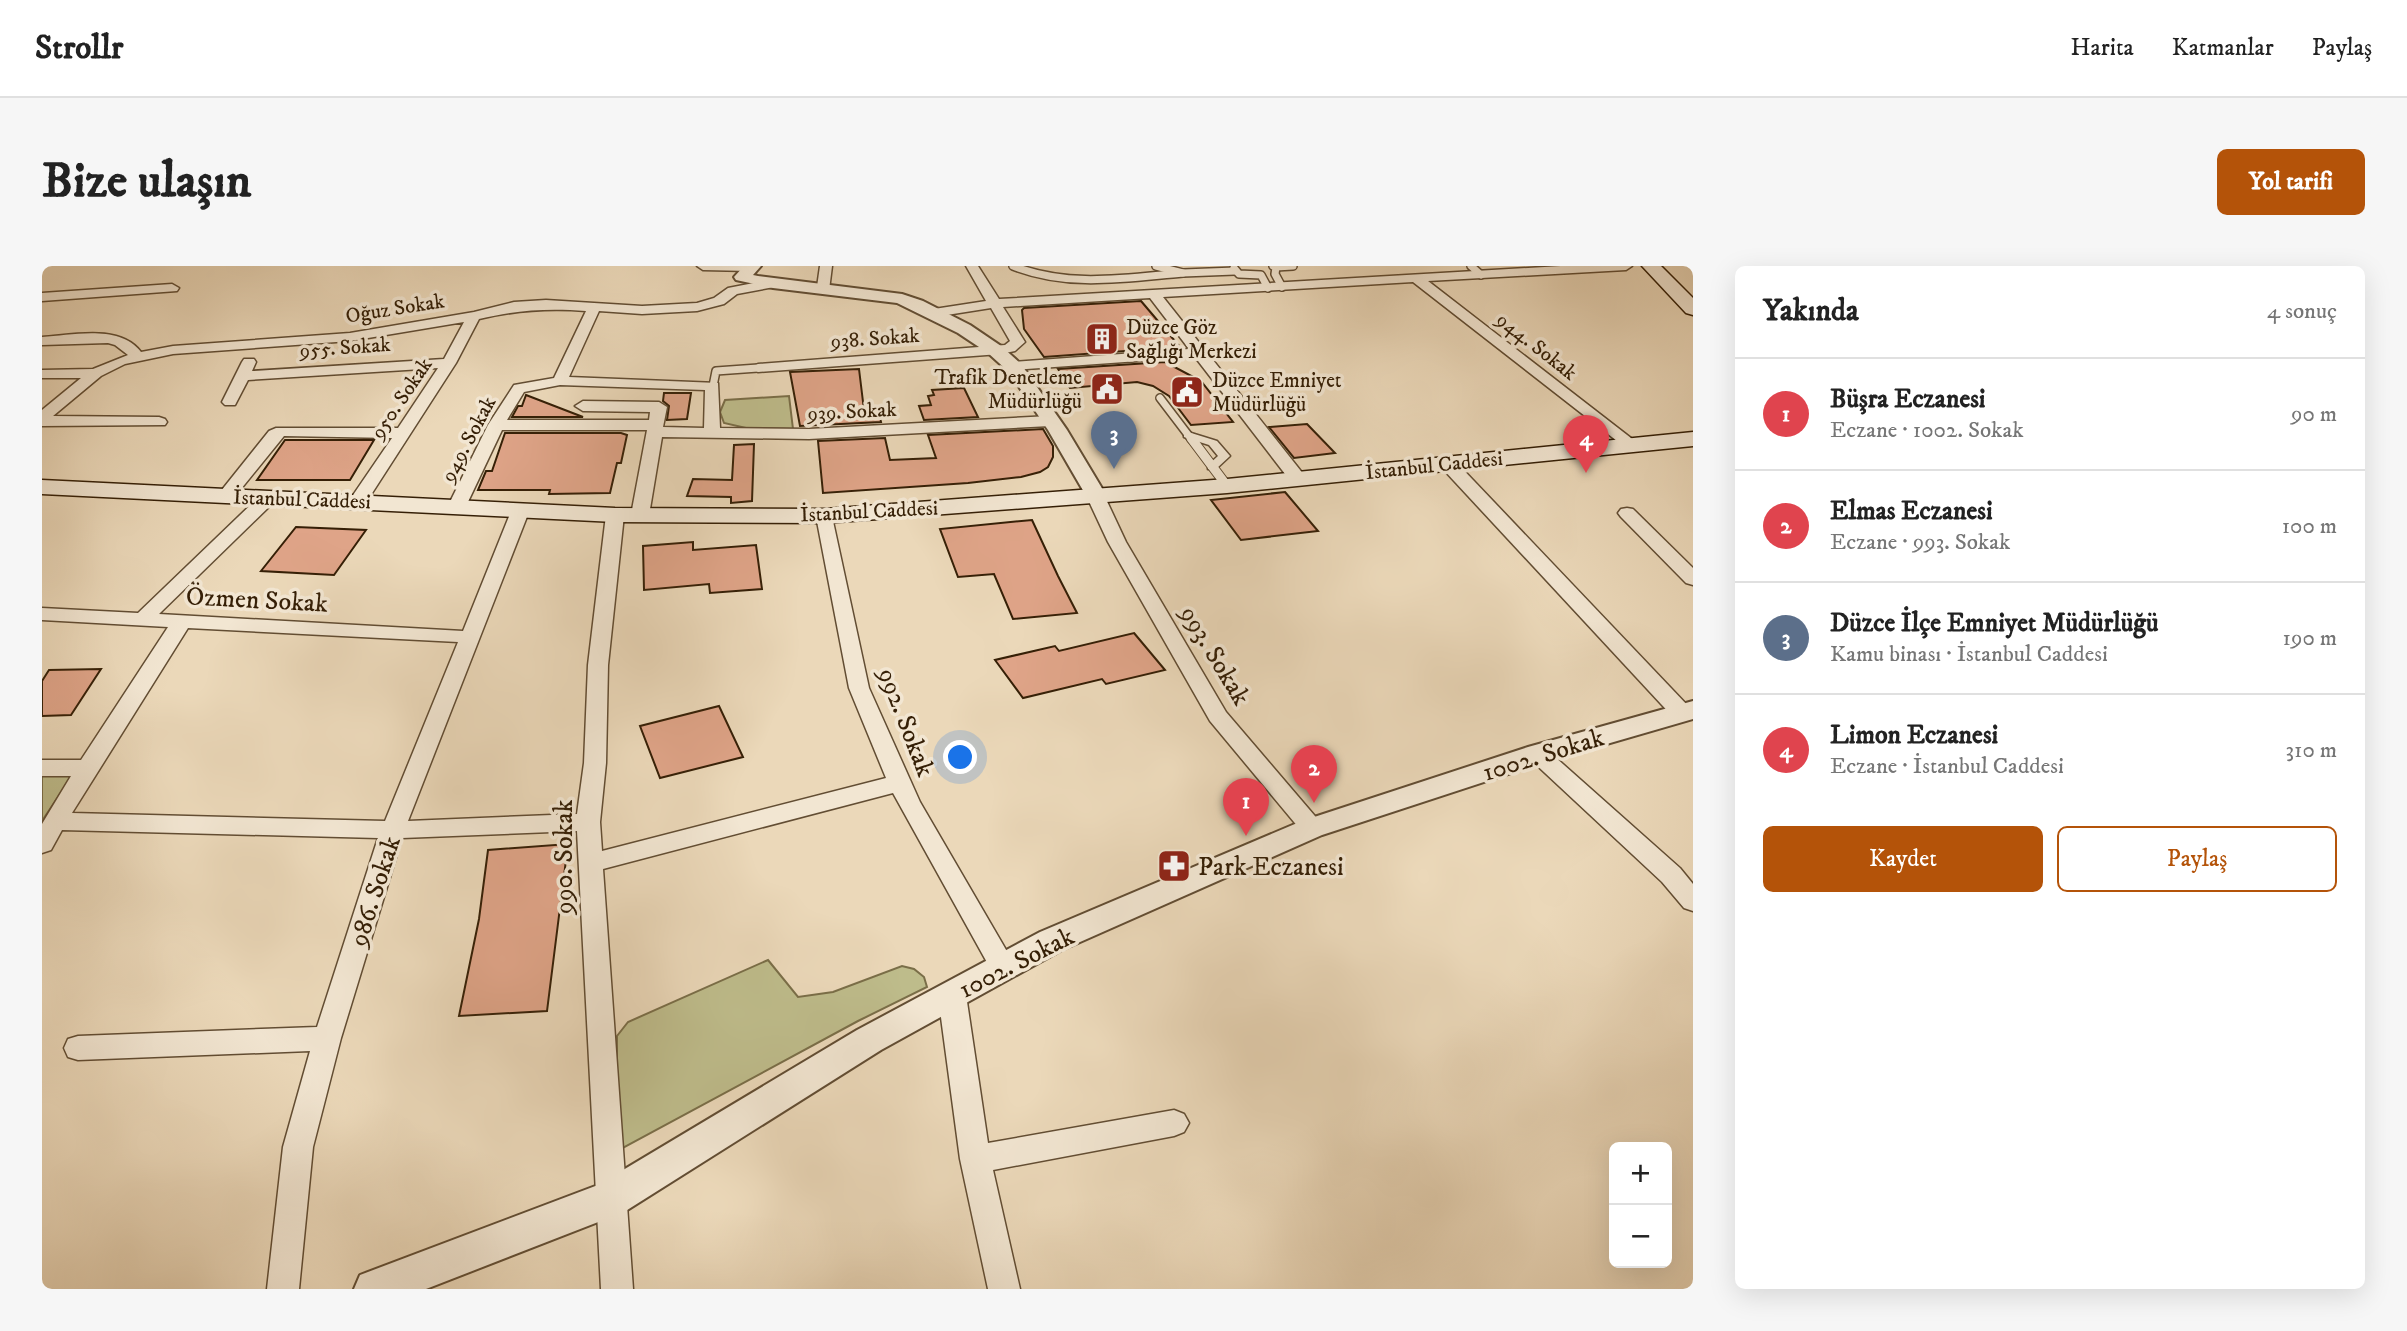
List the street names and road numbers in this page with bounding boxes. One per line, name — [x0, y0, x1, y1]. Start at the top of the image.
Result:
street label: Oğuz Sokak — [344, 288, 447, 330]
street label: 944. Sokak — [1490, 307, 1582, 387]
street label: 938. Sokak — [829, 323, 921, 355]
street label: 955. Sokak — [298, 332, 392, 364]
street label: 950. Sokak — [365, 352, 439, 445]
street label: 949. Sokak — [435, 392, 503, 488]
street label: 939. Sokak — [806, 397, 898, 427]
street label: İstanbul Caddesi — [1364, 445, 1504, 486]
street label: İstanbul Caddesi — [233, 484, 371, 515]
street label: İstanbul Caddesi — [799, 494, 939, 529]
street label: Özmen Sokak — [185, 580, 329, 621]
street label: 993. Sokak — [1171, 598, 1257, 712]
street label: 992. Sokak — [869, 662, 941, 782]
street label: 1002. Sokak — [1479, 721, 1608, 790]
street label: 990. Sokak — [548, 800, 581, 916]
street label: 986. Sokak — [341, 832, 409, 953]
street label: 1002. Sokak — [953, 920, 1080, 1006]

